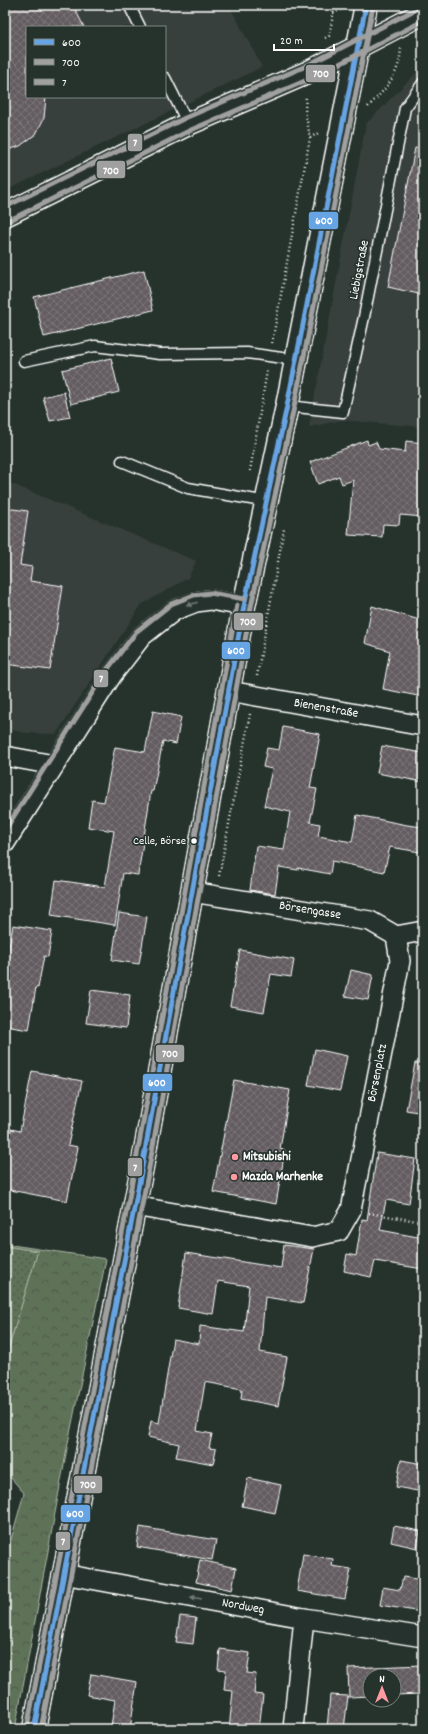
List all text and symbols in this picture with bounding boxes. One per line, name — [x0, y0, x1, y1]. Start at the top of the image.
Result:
legend — [26, 26, 166, 98]
scale bar — [274, 26, 334, 52]
text: 20 m — [280, 33, 303, 50]
text: 600 — [62, 35, 81, 52]
text: 700 — [62, 55, 80, 72]
line badge: 700 — [305, 64, 336, 83]
text: 700 — [313, 67, 329, 83]
text: 7 — [62, 75, 67, 92]
line badge: 7 — [127, 133, 143, 152]
text: 7 — [133, 136, 138, 152]
line badge: 700 — [96, 160, 126, 179]
text: 700 — [103, 164, 119, 180]
line badge: 600 — [308, 211, 339, 230]
text: 600 — [315, 214, 333, 230]
street label: Liebigstraße — [345, 238, 375, 301]
one-way arrow — [186, 601, 198, 607]
line badge: 700 — [233, 612, 264, 631]
text: 700 — [240, 615, 256, 631]
line badge: 600 — [221, 641, 251, 660]
text: 600 — [227, 644, 245, 660]
line badge: 7 — [93, 669, 109, 688]
text: 7 — [99, 672, 104, 688]
street label: Bienenstraße — [292, 694, 360, 724]
place label: Celle, Börse — [133, 833, 186, 850]
marker: Celle, Börse — [189, 836, 199, 846]
street label: Börsengasse — [278, 897, 343, 925]
street label: Börsenplatz — [363, 1042, 393, 1104]
line badge: 700 — [155, 1044, 185, 1063]
text: 700 — [162, 1047, 178, 1063]
line badge: 600 — [142, 1073, 173, 1092]
text: 600 — [148, 1076, 166, 1092]
place label: Mitsubishi — [243, 1148, 291, 1167]
marker: Mitsubishi — [230, 1152, 240, 1162]
line badge: 7 — [127, 1157, 143, 1177]
text: 7 — [133, 1161, 138, 1177]
place label: Mazda Marhenke — [242, 1168, 323, 1187]
marker: Mazda Marhenke — [229, 1172, 239, 1182]
line badge: 700 — [73, 1475, 103, 1494]
text: 700 — [80, 1478, 96, 1494]
line badge: 600 — [60, 1504, 91, 1523]
text: 600 — [66, 1507, 84, 1523]
line badge: 7 — [55, 1531, 71, 1551]
text: 7 — [61, 1535, 66, 1551]
street label: Nordweg — [220, 1594, 266, 1620]
one-way arrow — [190, 1595, 202, 1601]
north arrow — [362, 1668, 402, 1708]
text: N — [379, 1672, 385, 1688]

